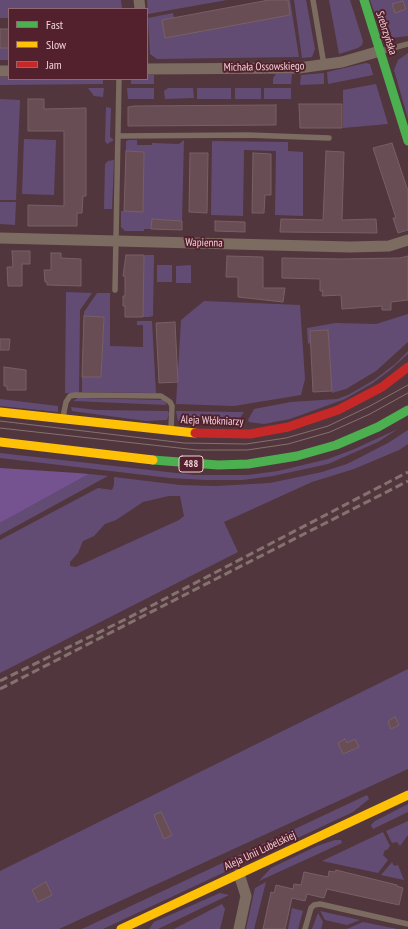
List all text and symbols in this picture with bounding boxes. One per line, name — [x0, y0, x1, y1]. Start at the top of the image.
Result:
legend — [8, 8, 148, 80]
street label: Srebrzyńska — [373, 9, 399, 57]
text: Fast — [46, 17, 63, 32]
text: Slow — [46, 37, 66, 52]
text: Jam — [46, 57, 62, 72]
street label: Michała Ossowskiego — [223, 60, 305, 74]
street label: Wapienna — [185, 236, 223, 250]
street label: Aleja Włókniarzy — [180, 413, 244, 429]
road number: 488 — [179, 456, 203, 472]
street label: Aleja Unii Lubelskiej — [222, 829, 298, 873]

